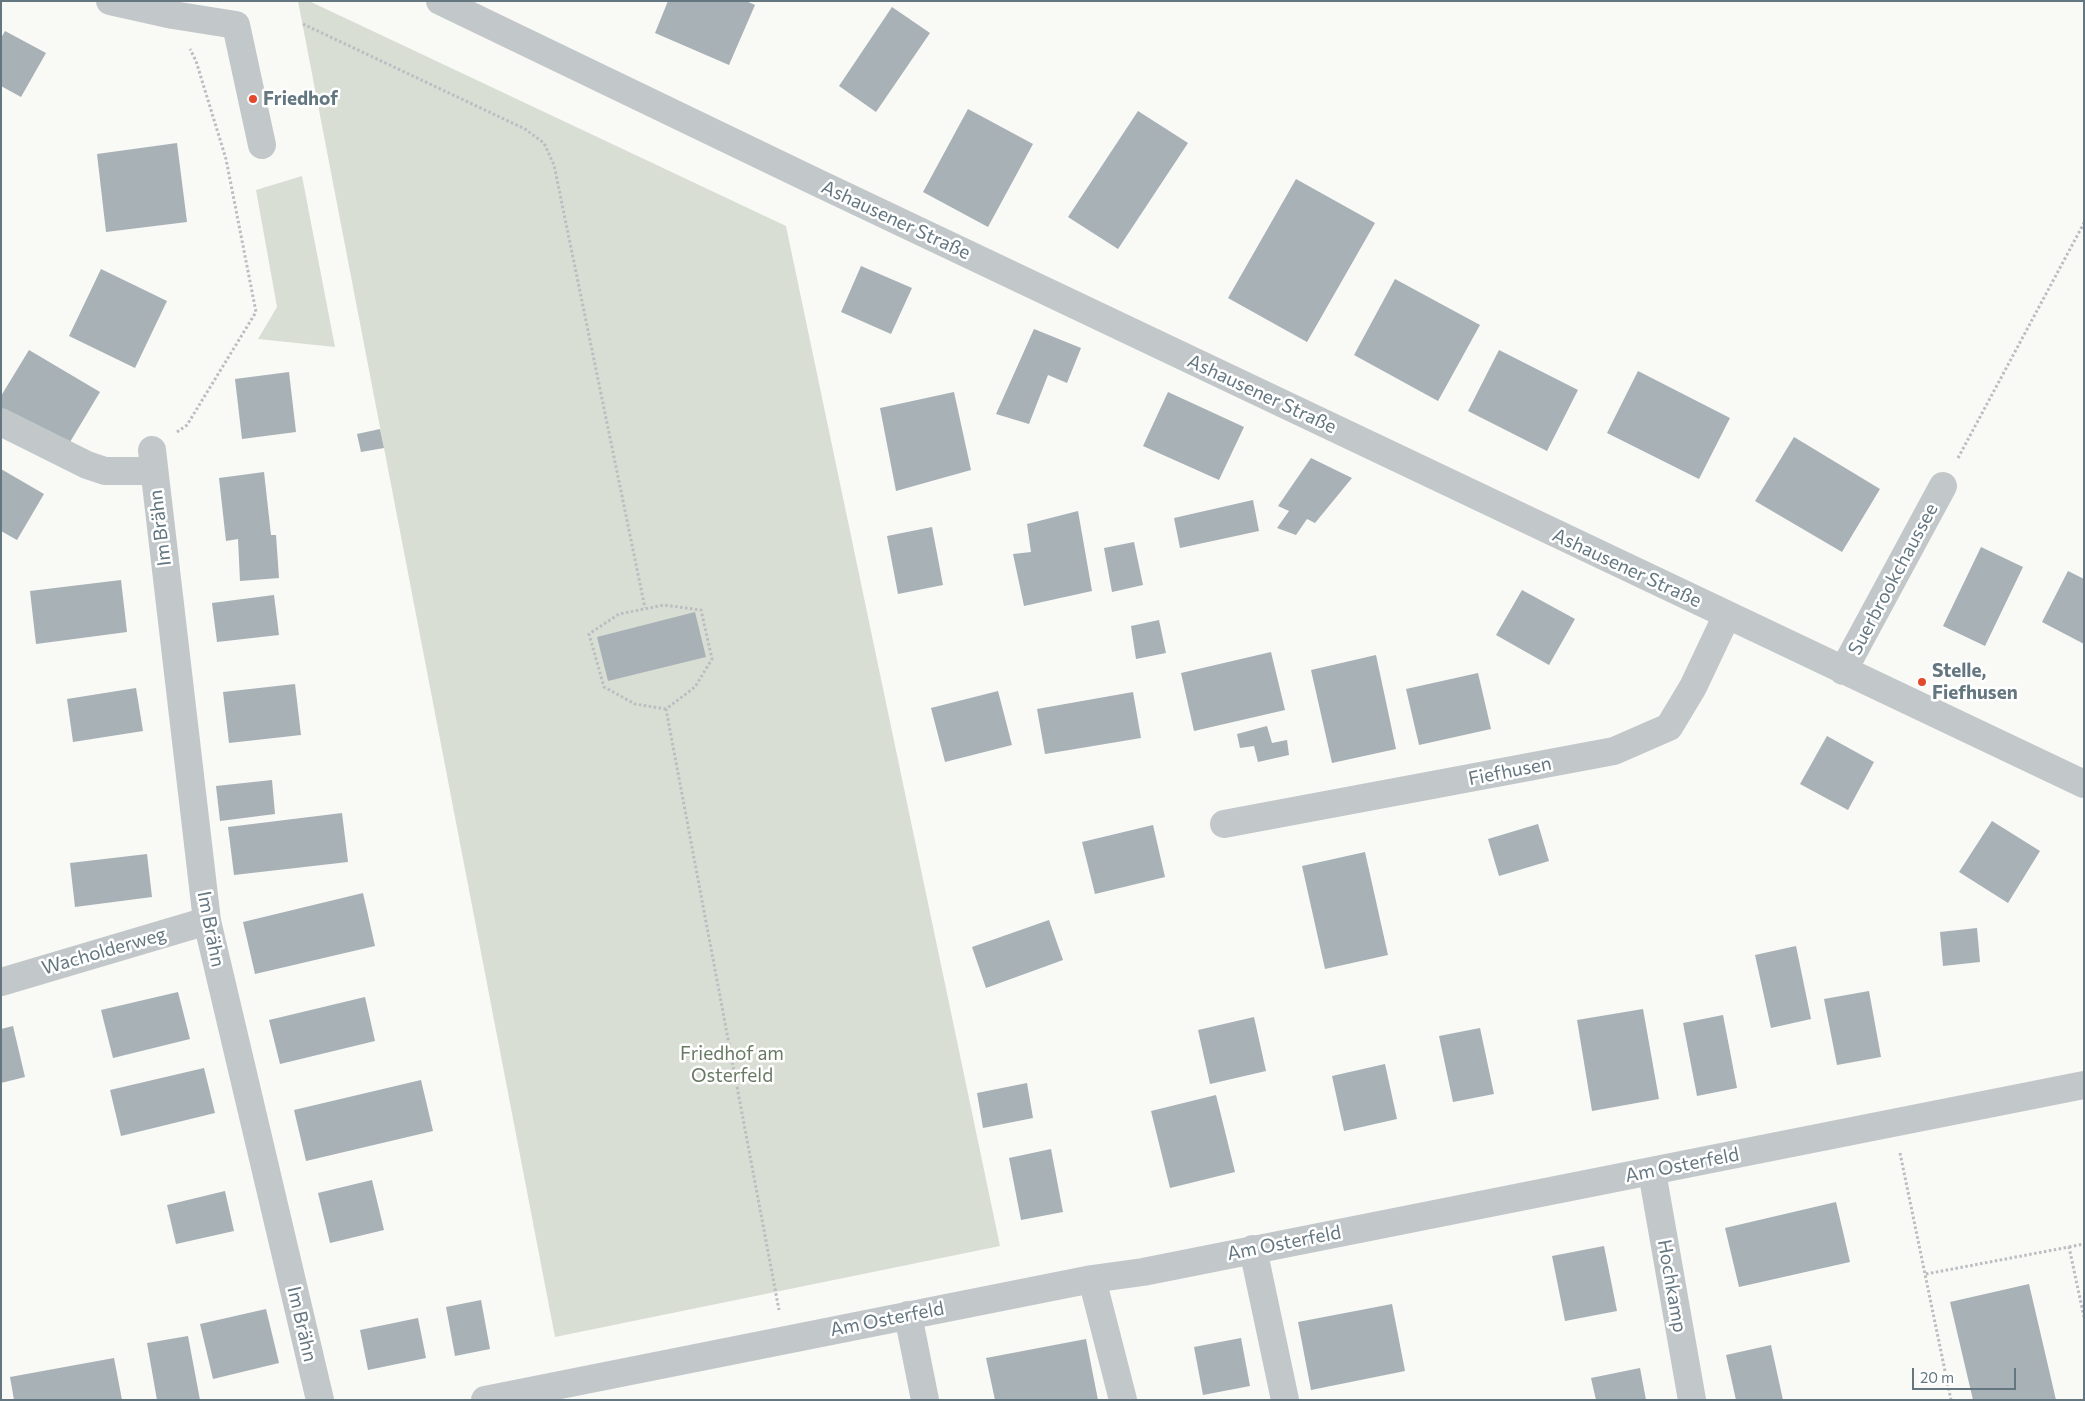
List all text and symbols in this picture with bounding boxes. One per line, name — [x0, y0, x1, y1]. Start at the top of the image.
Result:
place label: Friedhof — [263, 88, 338, 110]
marker: Friedhof — [247, 93, 259, 105]
street label: Ashausener Straße — [818, 176, 974, 264]
street label: Ashausener Straße — [1184, 350, 1340, 438]
street label: Im Brähn — [144, 488, 176, 568]
street label: Suerbrookchaussee — [1843, 499, 1943, 659]
street label: Ashausener Straße — [1549, 524, 1705, 612]
place label: Stelle, Fiefhusen — [1932, 660, 2018, 704]
marker: Stelle, Fiefhusen — [1916, 676, 1928, 688]
street label: Fiefhusen — [1466, 752, 1554, 790]
street label: Im Brähn — [192, 889, 230, 969]
street label: Wacholderweg — [39, 922, 169, 980]
park label: Friedhof am Osterfeld — [680, 1043, 784, 1087]
street label: Am Osterfeld — [1623, 1143, 1741, 1187]
street label: Am Osterfeld — [1225, 1221, 1343, 1265]
street label: Hochkamp — [1653, 1238, 1691, 1334]
street label: Im Brähn — [282, 1284, 322, 1364]
street label: Am Osterfeld — [828, 1297, 946, 1341]
scale bar — [1915, 1358, 2019, 1390]
text: 20 m — [1920, 1368, 1954, 1386]

